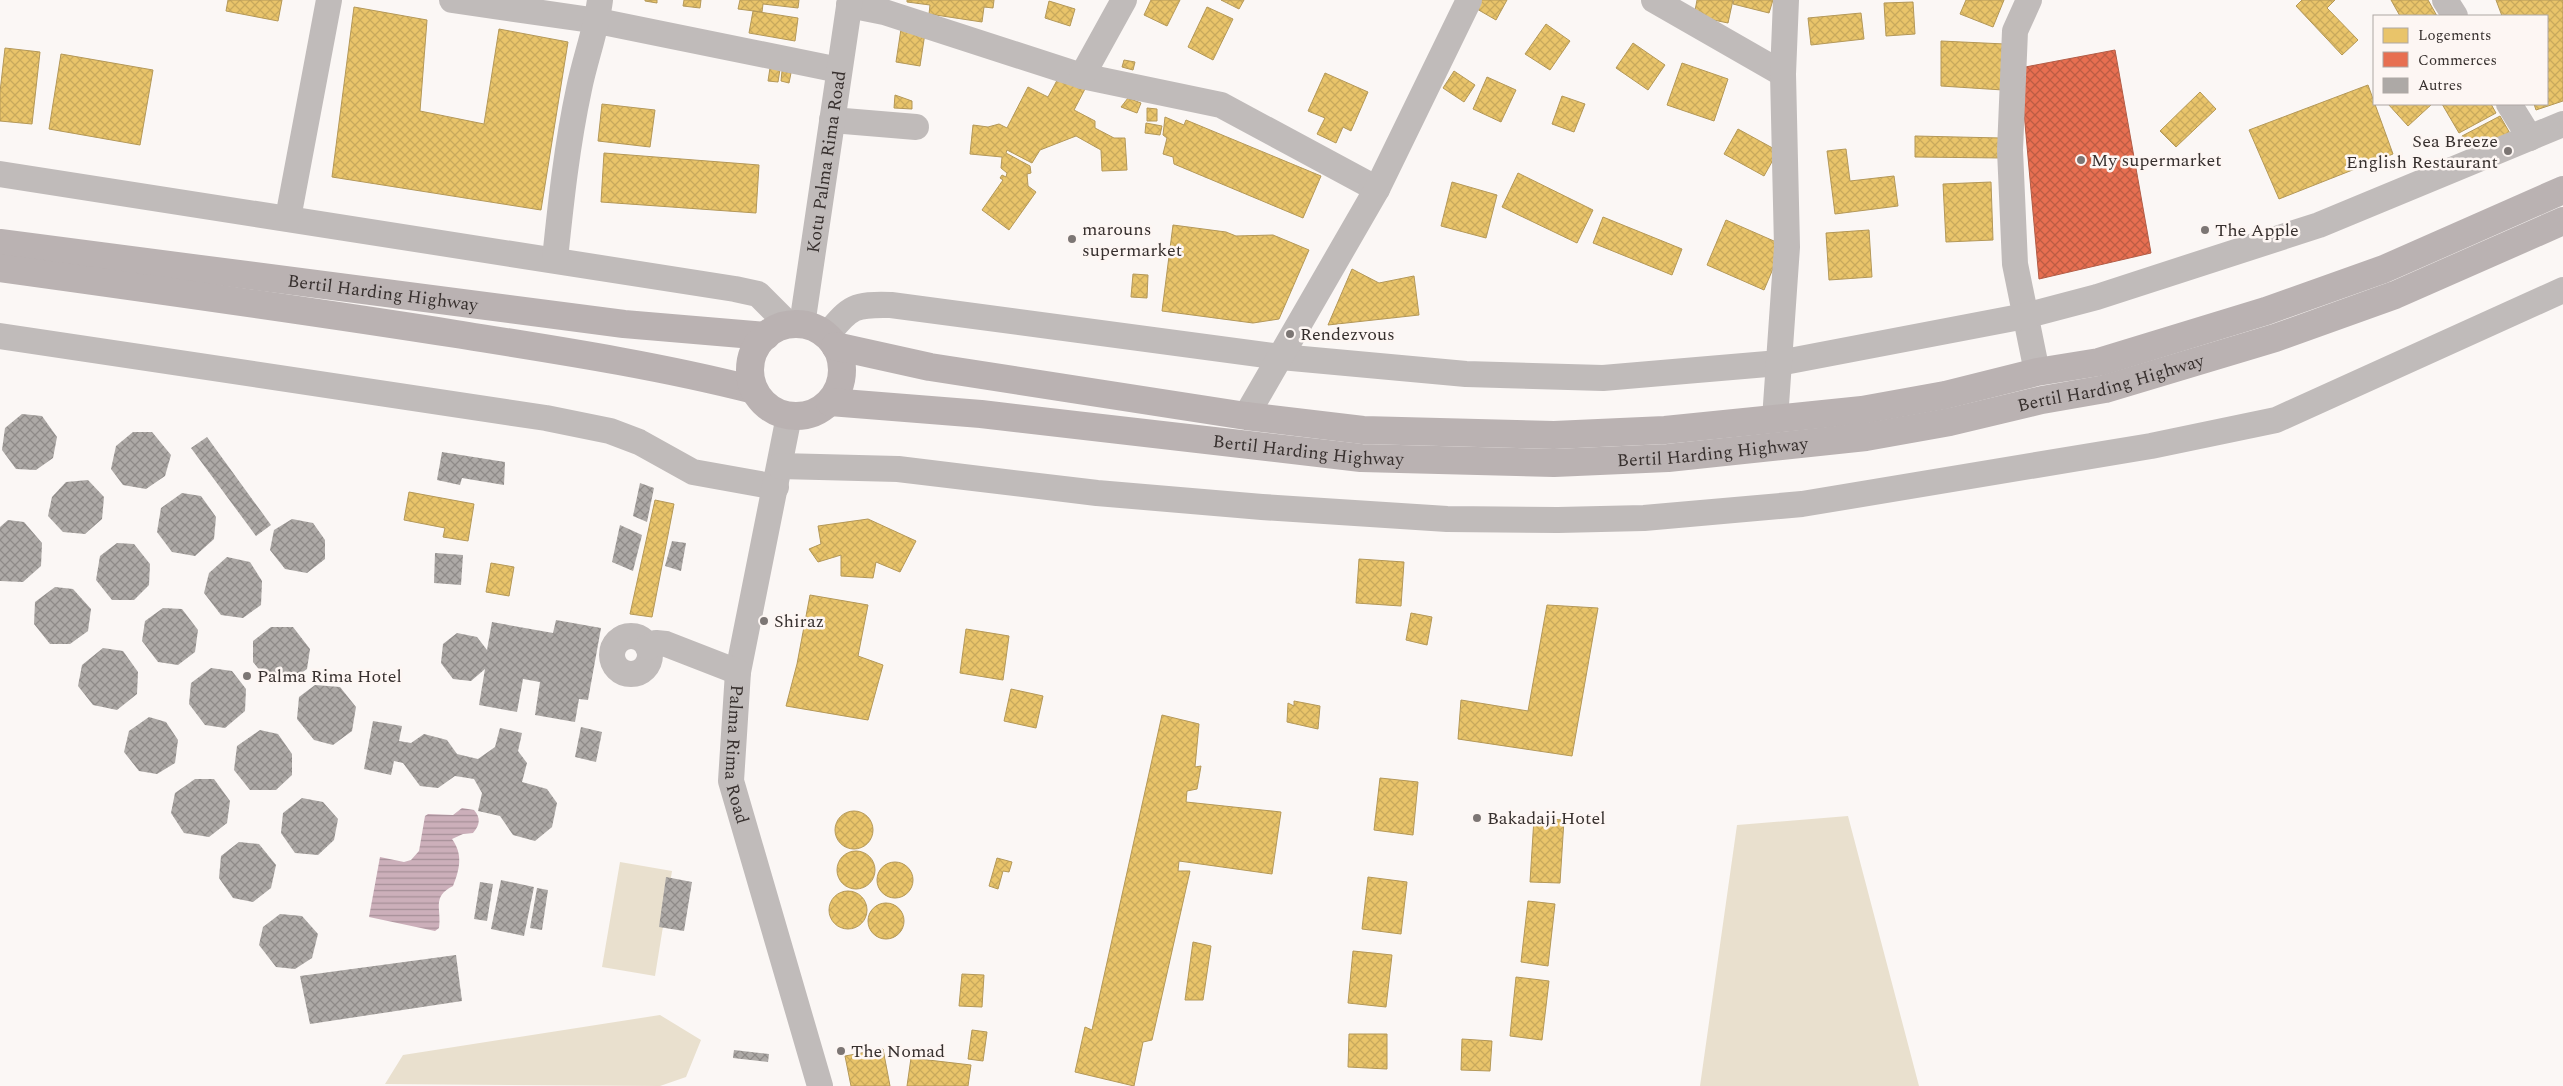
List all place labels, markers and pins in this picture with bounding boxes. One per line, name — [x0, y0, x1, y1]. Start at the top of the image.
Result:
place label: Sea Breeze English Restaurant — [2346, 128, 2498, 176]
marker: Sea Breeze English Restaurant — [2502, 145, 2514, 157]
place label: My supermarket — [2091, 147, 2222, 174]
marker: My supermarket — [2075, 154, 2087, 166]
place label: marouns supermarket — [1082, 216, 1182, 264]
place label: The Apple — [2215, 217, 2299, 244]
marker: The Apple — [2199, 224, 2211, 236]
marker: marouns supermarket — [1066, 233, 1078, 245]
place label: Rendezvous — [1300, 321, 1395, 348]
marker: Rendezvous — [1284, 328, 1296, 340]
place label: Shiraz — [774, 608, 824, 635]
marker: Shiraz — [758, 615, 770, 627]
place label: Palma Rima Hotel — [257, 663, 402, 690]
marker: Palma Rima Hotel — [241, 670, 253, 682]
place label: Bakadaji Hotel — [1487, 805, 1605, 832]
marker: Bakadaji Hotel — [1471, 812, 1483, 824]
place label: The Nomad — [851, 1038, 945, 1065]
marker: The Nomad — [835, 1045, 847, 1057]

